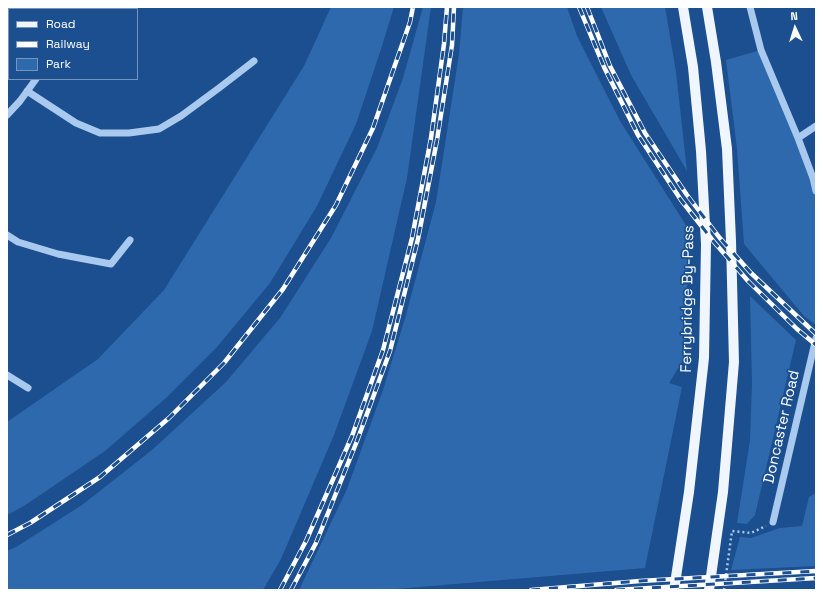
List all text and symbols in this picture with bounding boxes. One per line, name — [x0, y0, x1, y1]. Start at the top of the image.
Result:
legend — [8, 8, 138, 80]
north arrow — [775, 8, 815, 48]
text: N — [790, 9, 798, 23]
text: Road — [46, 16, 75, 32]
text: Railway — [46, 36, 90, 52]
text: Park — [46, 56, 71, 72]
street label: Ferrybridge By-Pass — [678, 225, 698, 373]
street label: Doncaster Road — [760, 369, 804, 485]

